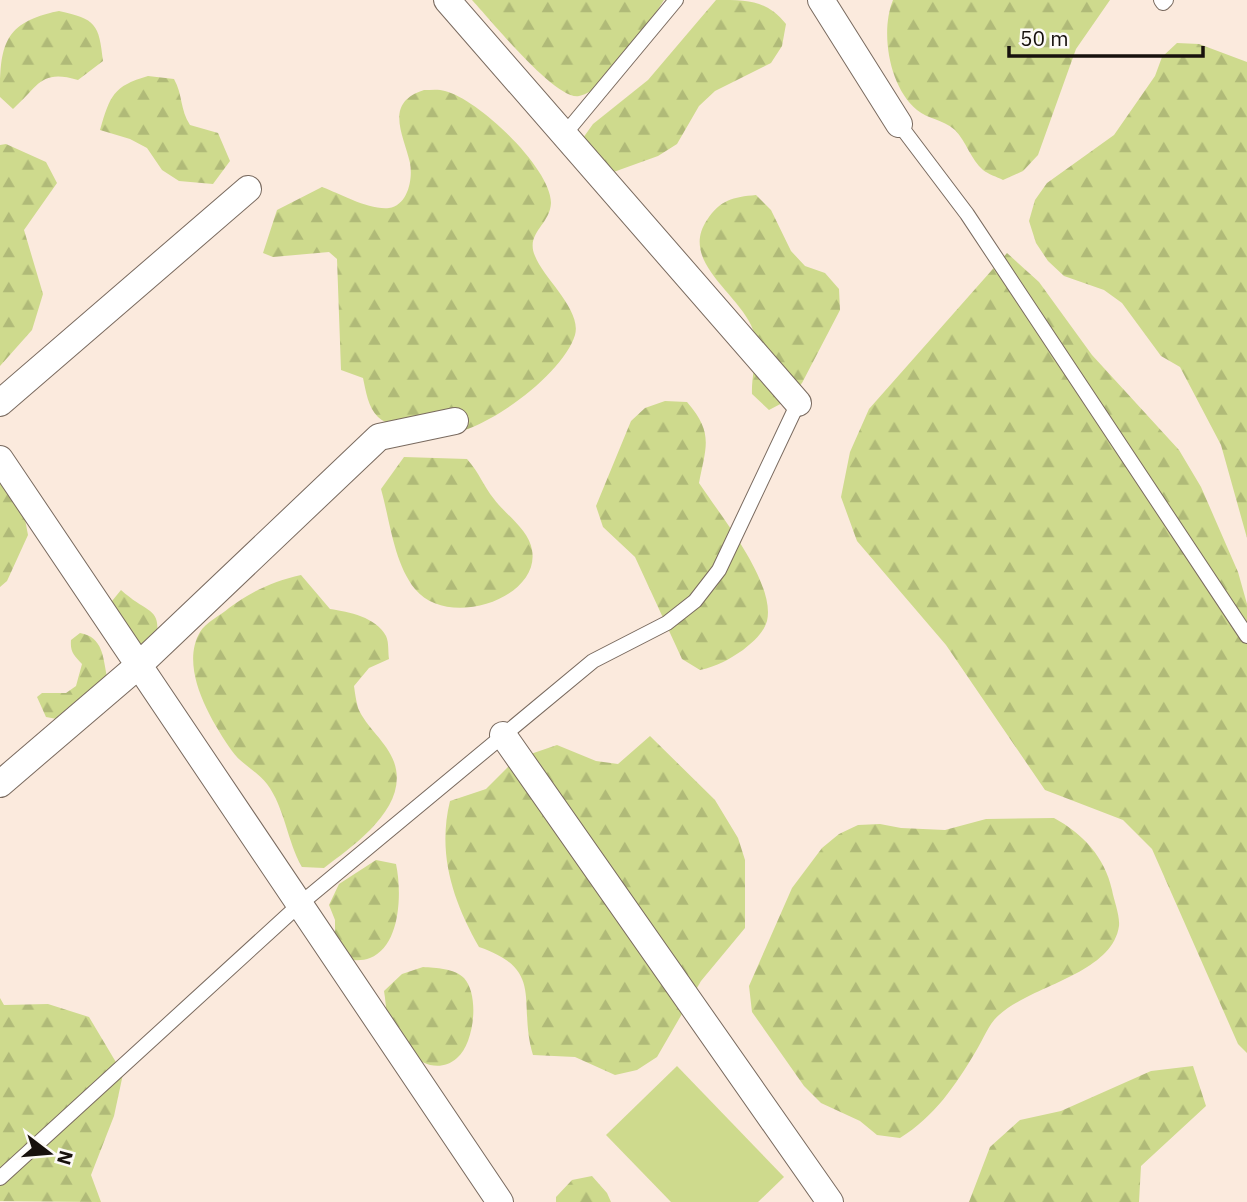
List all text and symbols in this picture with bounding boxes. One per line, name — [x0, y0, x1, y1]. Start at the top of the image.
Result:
scale bar — [1009, 14, 1203, 58]
text: 50 m — [1020, 24, 1069, 52]
north arrow — [14, 1118, 84, 1188]
text: N — [52, 1148, 79, 1168]

